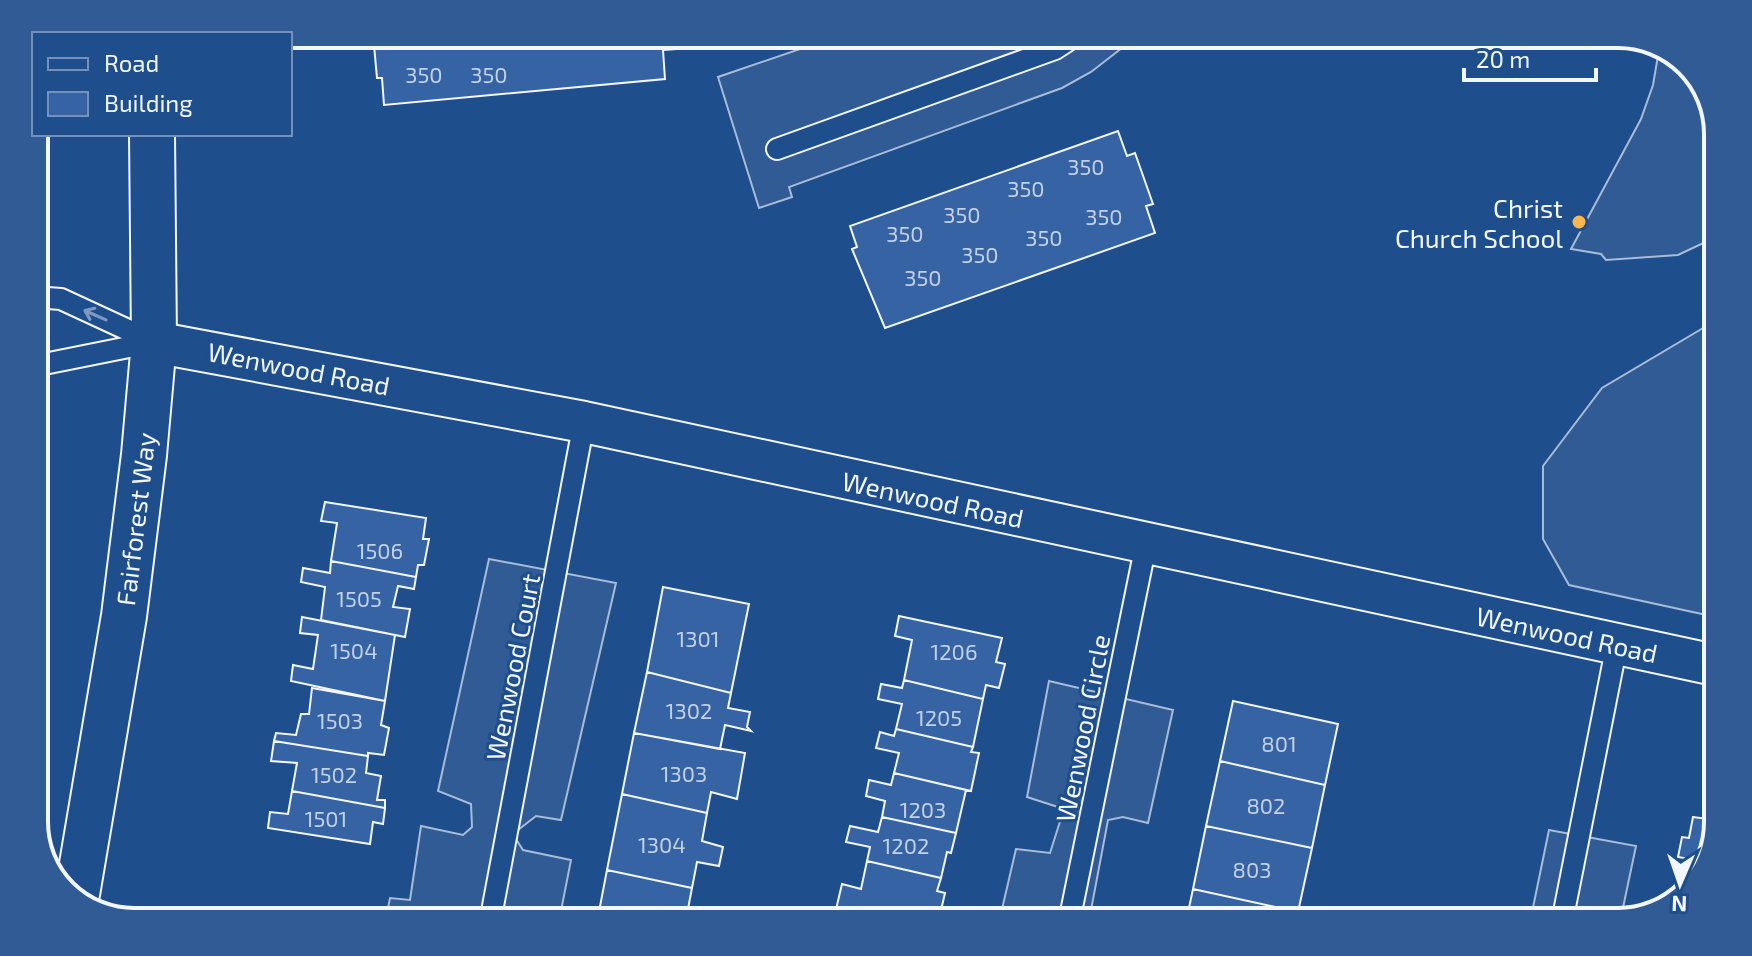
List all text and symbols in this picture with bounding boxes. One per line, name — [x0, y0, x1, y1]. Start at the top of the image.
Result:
legend — [32, 32, 292, 136]
scale bar — [1464, 32, 1596, 82]
text: 20 m — [1476, 44, 1530, 73]
text: Road — [104, 48, 159, 77]
house number: 350 — [405, 61, 443, 87]
house number: 350 — [470, 61, 508, 87]
text: Building — [104, 88, 193, 117]
house number: 350 — [1067, 153, 1105, 179]
house number: 350 — [1007, 175, 1045, 201]
place label: Christ Church School — [1395, 192, 1563, 253]
house number: 350 — [943, 201, 981, 227]
house number: 350 — [1085, 203, 1123, 229]
marker: Christ Church School — [1570, 213, 1588, 231]
house number: 350 — [886, 220, 924, 246]
house number: 350 — [1025, 224, 1063, 250]
house number: 350 — [961, 241, 999, 267]
house number: 350 — [904, 264, 942, 290]
one-way arrow — [84, 307, 108, 322]
street label: Wenwood Road — [205, 335, 393, 401]
street label: Fairforest Way — [109, 431, 161, 607]
street label: Wenwood Road — [839, 465, 1027, 533]
house number: 1506 — [357, 537, 403, 563]
street label: Wenwood Court — [479, 571, 545, 763]
house number: 1505 — [336, 585, 382, 611]
street label: Wenwood Road — [1473, 600, 1661, 668]
house number: 1301 — [676, 625, 720, 651]
street label: Wenwood Circle — [1049, 631, 1115, 825]
house number: 1504 — [330, 637, 378, 663]
house number: 1206 — [931, 638, 977, 664]
house number: 1302 — [666, 697, 712, 723]
house number: 1205 — [916, 704, 962, 730]
house number: 1503 — [317, 707, 363, 733]
house number: 801 — [1261, 730, 1297, 756]
house number: 1303 — [661, 760, 707, 786]
house number: 1502 — [311, 761, 357, 787]
house number: 802 — [1247, 792, 1285, 818]
house number: 1203 — [900, 796, 946, 822]
house number: 1501 — [305, 805, 347, 831]
house number: 1304 — [638, 831, 686, 857]
house number: 1202 — [883, 832, 929, 858]
north arrow — [1640, 844, 1720, 924]
house number: 803 — [1233, 856, 1271, 882]
text: N — [1671, 892, 1688, 918]

